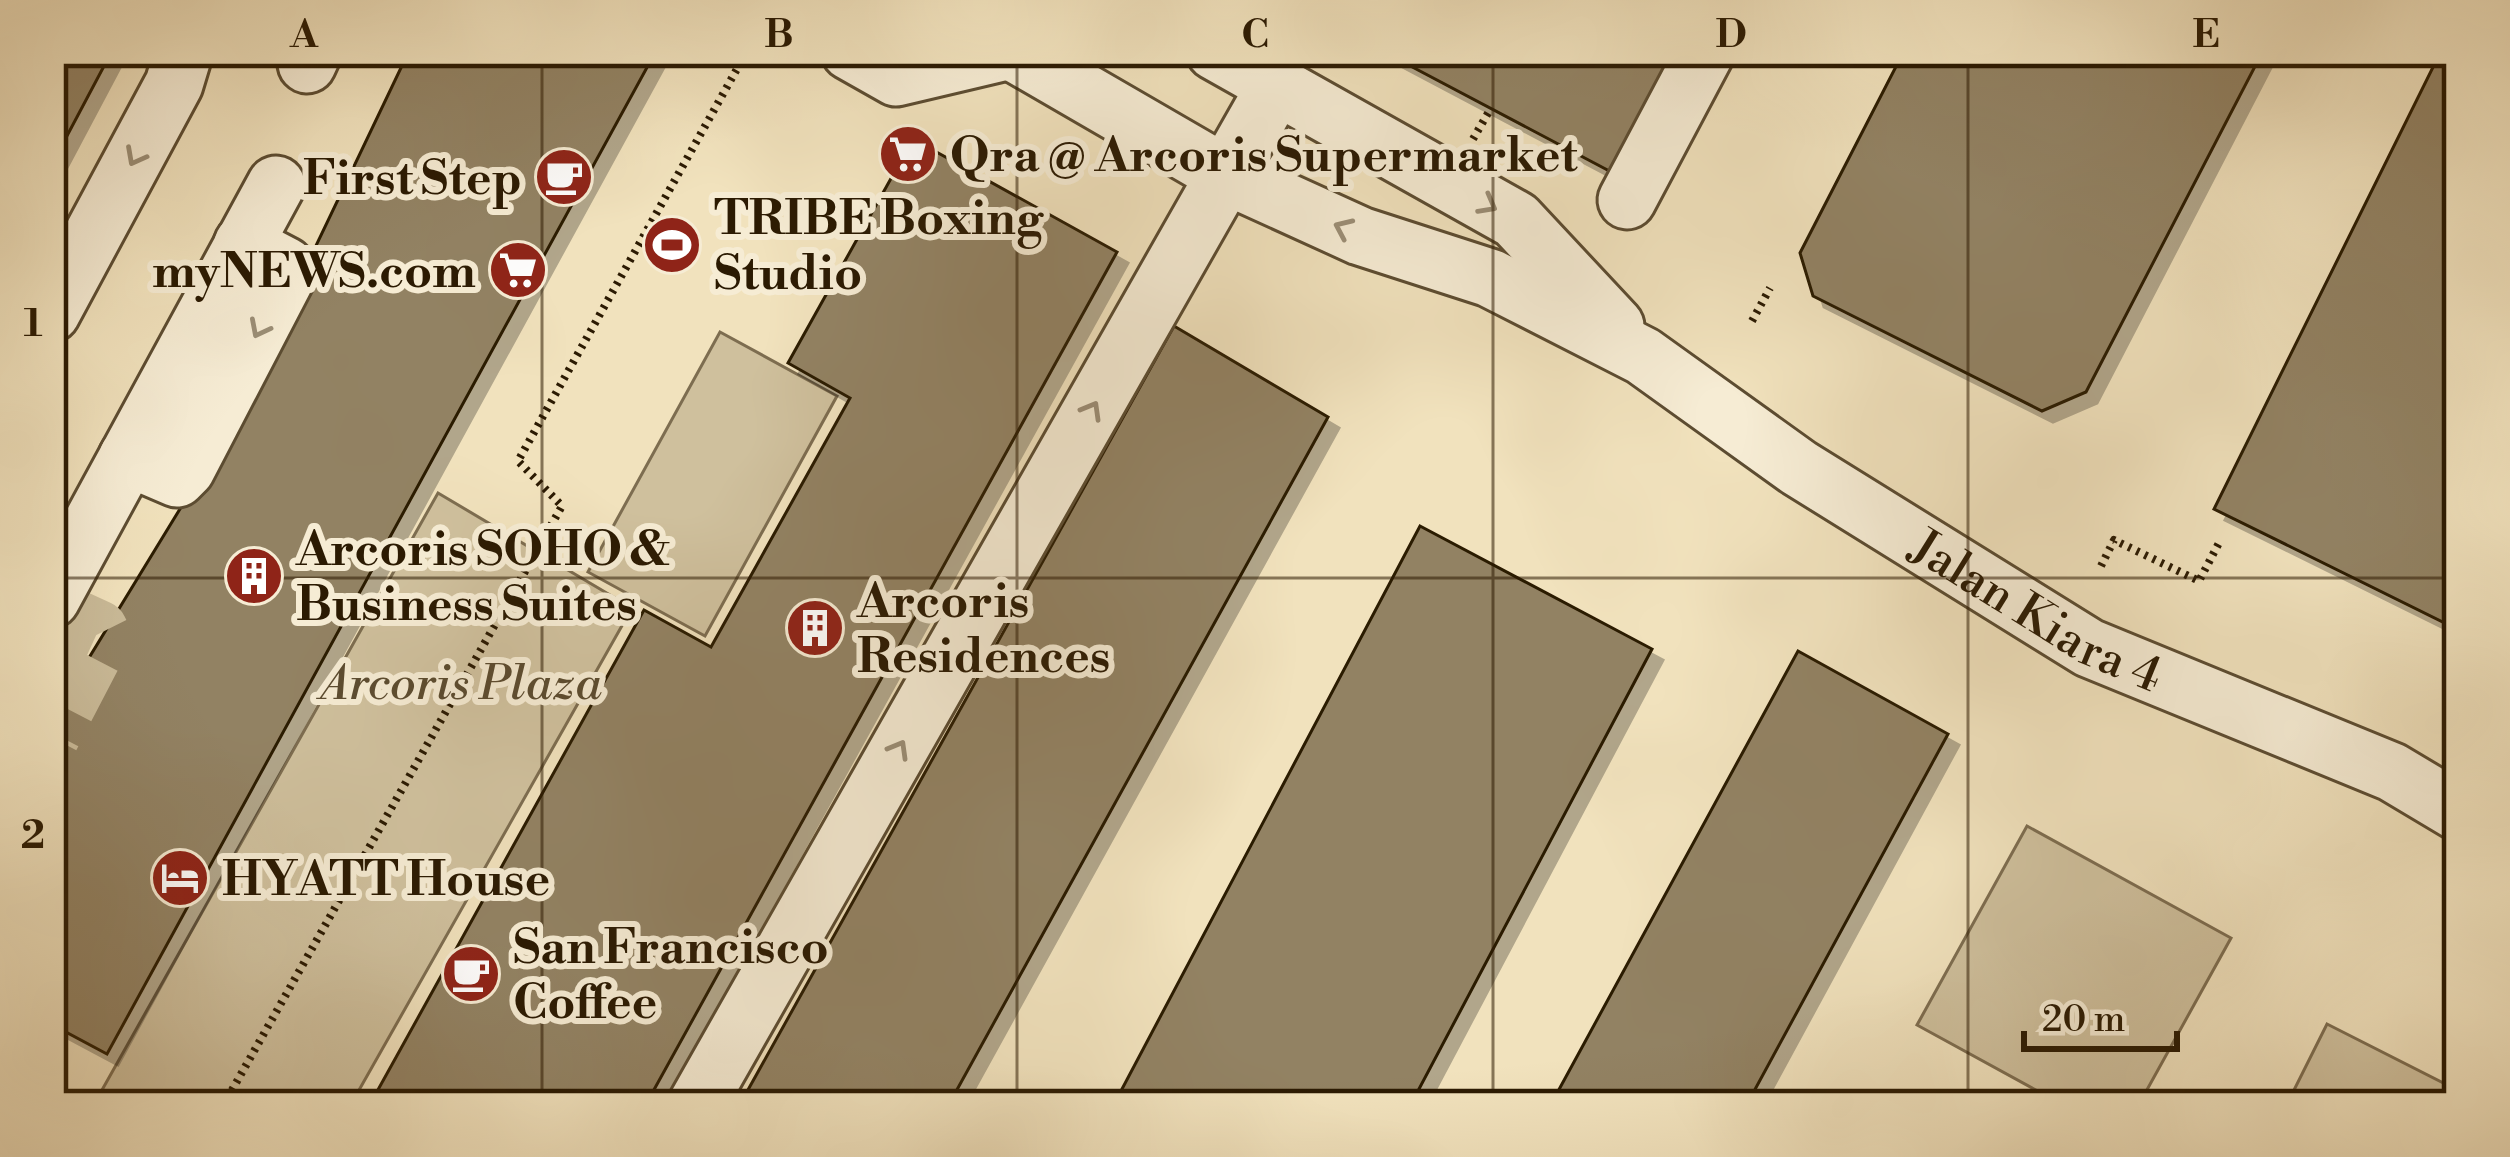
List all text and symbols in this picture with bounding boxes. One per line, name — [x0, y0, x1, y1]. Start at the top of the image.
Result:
text: A — [289, 11, 319, 60]
text: B — [764, 11, 794, 60]
text: C — [1241, 11, 1269, 60]
text: D — [1715, 11, 1747, 60]
text: E — [2192, 11, 2220, 60]
supermarket icon: Qra @ Arcoris Supermarket — [877, 123, 939, 185]
place label: Qra @ Arcoris Supermarket — [950, 127, 1579, 187]
one-way arrow — [126, 144, 149, 165]
cafe icon: First Step — [533, 146, 595, 208]
place label: First Step — [303, 150, 522, 210]
place label: TRIBE Boxing Studio — [714, 190, 1045, 305]
one-way arrow — [1476, 191, 1497, 214]
sports icon: TRIBE Boxing Studio — [641, 214, 703, 276]
one-way arrow — [1334, 219, 1355, 243]
supermarket icon: myNEWS.com — [487, 239, 549, 301]
place label: myNEWS.com — [152, 243, 476, 303]
text: 1 — [24, 300, 43, 349]
one-way arrow — [250, 316, 273, 337]
one-way arrow — [1078, 401, 1101, 423]
street label: Jalan Kiara 4 — [1897, 517, 2170, 708]
place label: Arcoris SOHO & Business Suites — [295, 521, 670, 636]
building icon: Arcoris SOHO & Business Suites — [223, 545, 285, 607]
place label: Arcoris Residences — [856, 573, 1110, 688]
building icon: Arcoris Residences — [784, 597, 846, 659]
park label: Arcoris Plaza — [315, 655, 602, 715]
one-way arrow — [885, 740, 908, 762]
text: 2 — [21, 812, 45, 861]
hotel icon: HYATT House — [149, 847, 211, 909]
place label: HYATT House — [222, 851, 550, 911]
place label: San Francisco Coffee — [513, 919, 829, 1034]
cafe icon: San Francisco Coffee — [440, 943, 502, 1005]
scale bar — [2024, 977, 2177, 1051]
text: 20 m — [2042, 998, 2125, 1043]

